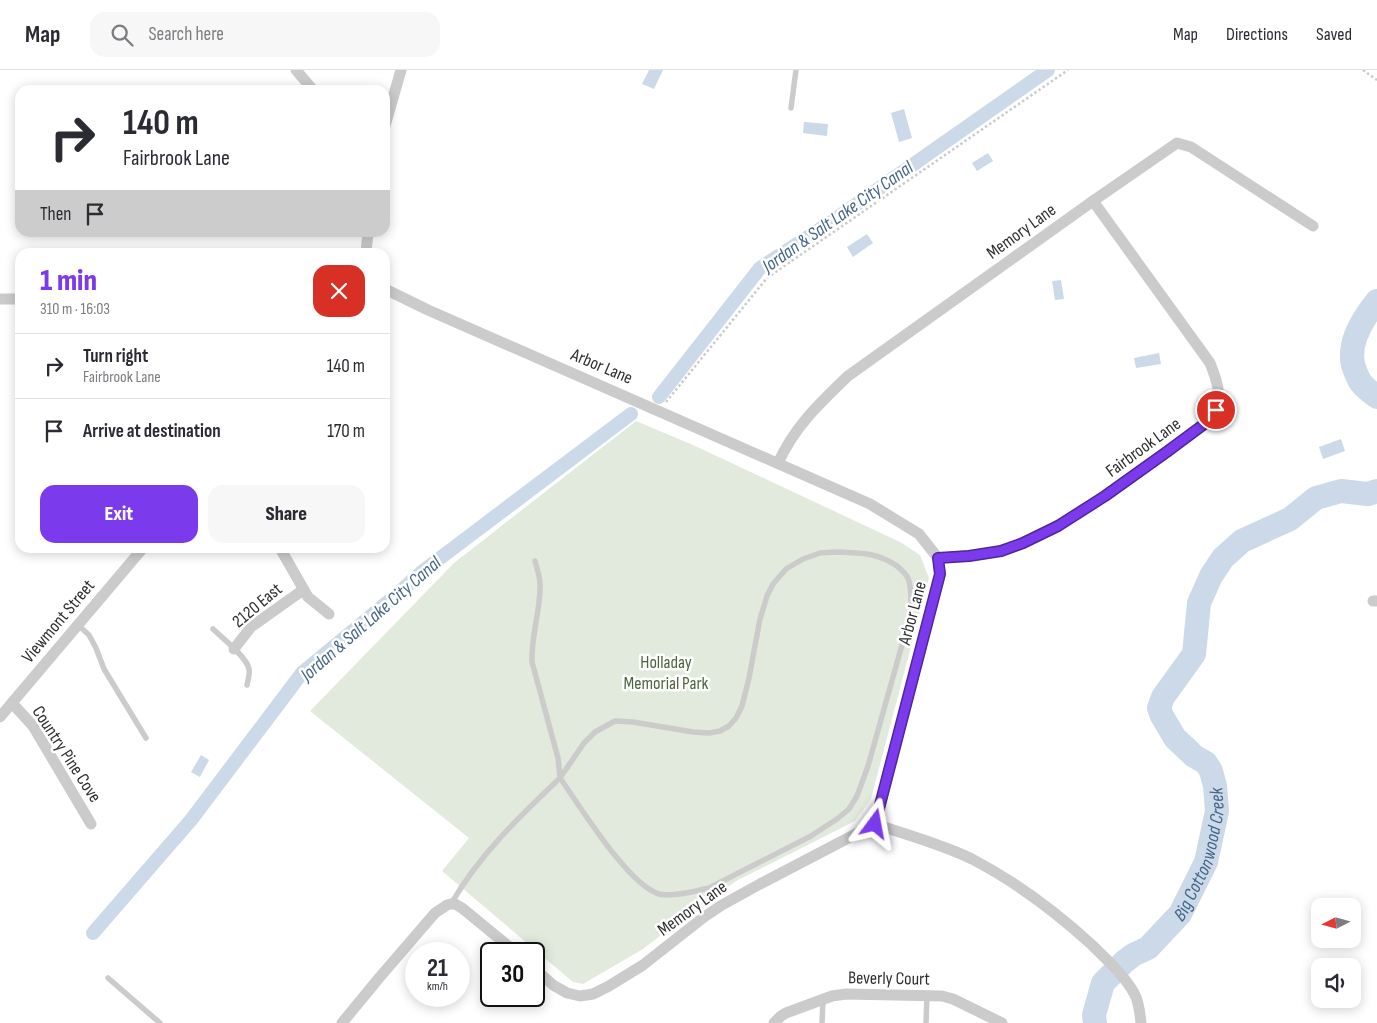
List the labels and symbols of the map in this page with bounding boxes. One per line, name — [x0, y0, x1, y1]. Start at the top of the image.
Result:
water label: Jordan & Salt Lake City Canal — [757, 156, 918, 278]
street label: Memory Lane — [983, 199, 1060, 264]
street label: Arbor Lane — [567, 344, 636, 389]
pin — [1195, 389, 1237, 431]
street label: Fairbrook Lane — [1102, 413, 1185, 482]
water label: Jordan & Salt Lake City Canal — [295, 551, 446, 687]
street label: Viewmont Street — [18, 575, 100, 667]
street label: 2120 East — [228, 578, 287, 632]
street label: Arbor Lane — [894, 579, 931, 648]
park label: Holladay Memorial Park — [624, 652, 709, 694]
street label: Country Pine Cove — [28, 702, 106, 806]
water label: Big Cottonwood Creek — [1169, 786, 1230, 927]
position arrow — [848, 797, 900, 849]
street label: Memory Lane — [654, 876, 731, 941]
north arrow — [1311, 898, 1361, 948]
speed limit sign: 30 — [480, 942, 545, 1007]
street label: Beverly Court — [848, 967, 931, 990]

